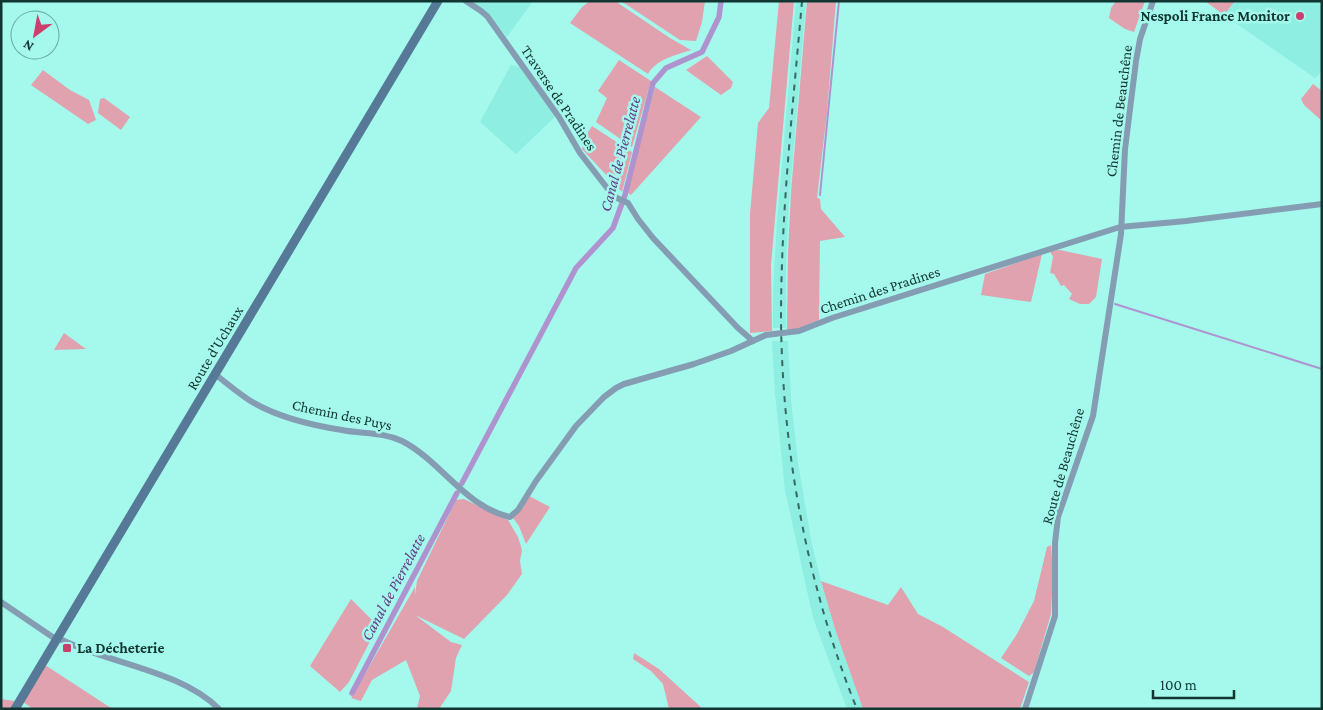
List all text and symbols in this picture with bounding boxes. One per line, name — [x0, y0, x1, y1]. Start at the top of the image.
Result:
place label: Nespoli France Monitor — [1140, 8, 1290, 24]
north arrow — [10, 10, 60, 60]
marker: Nespoli France Monitor — [1294, 10, 1306, 22]
text: N — [19, 36, 36, 55]
street label: Traverse de Pradines — [518, 42, 600, 154]
street label: Chemin de Beauchêne — [1103, 44, 1135, 178]
water label: Canal de Pierrelatte — [596, 95, 644, 213]
street label: Chemin des Pradines — [818, 263, 942, 317]
street label: Route d'Uchaux — [184, 303, 246, 393]
street label: Chemin des Puys — [290, 397, 394, 434]
street label: Route de Beauchêne — [1039, 406, 1087, 526]
water label: Canal de Pierrelatte — [358, 531, 428, 643]
place label: La Décheterie — [77, 640, 164, 656]
marker: La Décheterie — [61, 642, 73, 654]
scale bar — [1153, 668, 1234, 700]
text: 100 m — [1160, 677, 1197, 693]

